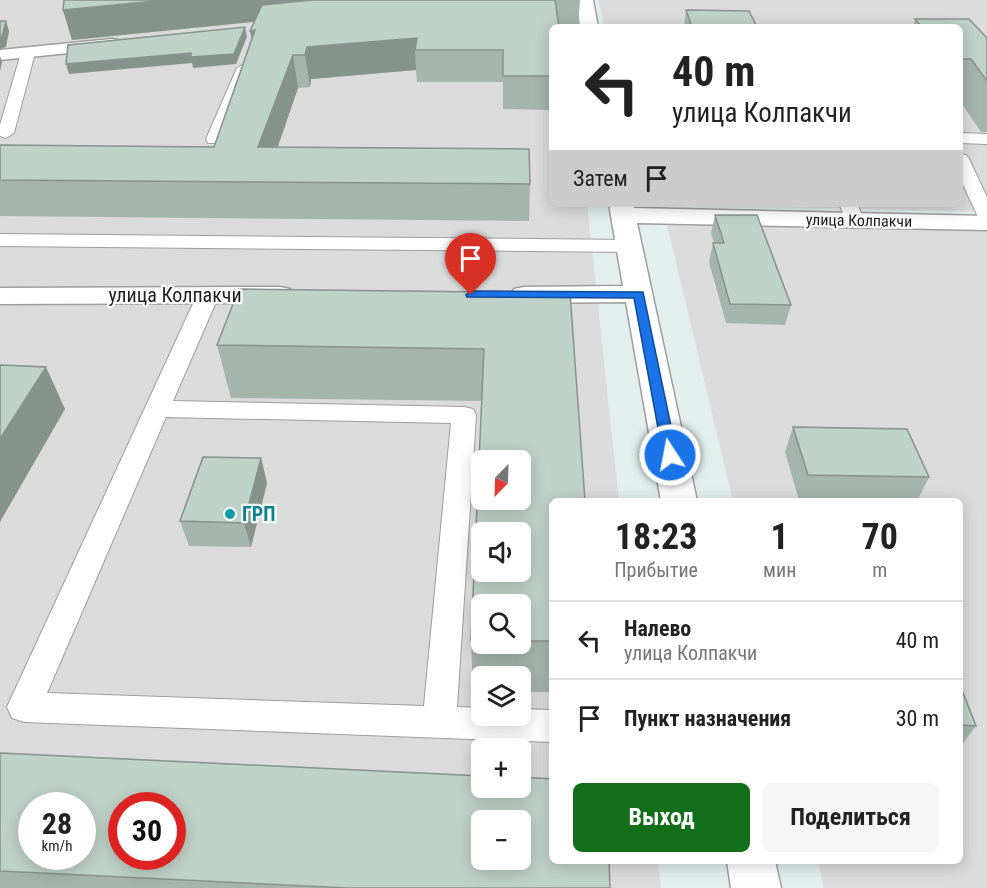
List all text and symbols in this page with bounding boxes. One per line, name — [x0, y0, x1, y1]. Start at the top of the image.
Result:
text: 40 m — [672, 47, 755, 96]
icon: left — [573, 48, 651, 126]
text: улица Колпакчи — [672, 97, 852, 129]
icon: arrive — [640, 162, 673, 195]
text: Затем — [573, 166, 628, 191]
street label: улица Колпакчи — [806, 210, 912, 231]
pin — [445, 233, 496, 295]
icon: arrive — [454, 242, 487, 275]
street label: улица Колпакчи — [108, 283, 242, 307]
position arrow — [638, 423, 702, 487]
north arrow — [471, 450, 531, 510]
map controls — [471, 450, 531, 870]
place label: ГРП — [242, 502, 275, 526]
marker: ГРП — [223, 507, 237, 521]
text: 18:23 — [615, 516, 697, 558]
text: 1 — [771, 516, 789, 558]
text: 70 — [861, 516, 898, 558]
button: sound — [471, 522, 531, 582]
text: Прибытие — [614, 558, 698, 582]
text: мин — [763, 558, 796, 582]
text: m — [872, 558, 887, 582]
button: search — [471, 594, 531, 654]
text: Налево — [624, 616, 691, 641]
icon: left — [573, 624, 606, 657]
text: 40 m — [896, 628, 939, 653]
text: улица Колпакчи — [624, 641, 757, 665]
button: layers — [471, 666, 531, 726]
icon: arrive — [573, 702, 606, 735]
text: Пункт назначения — [624, 706, 791, 731]
text: 30 m — [896, 706, 939, 731]
button: + — [471, 738, 531, 798]
button: Выход — [573, 783, 750, 852]
button: Поделиться — [762, 783, 939, 852]
speed limit sign: 30 — [108, 792, 186, 870]
text: 28 — [42, 806, 72, 841]
button: − — [471, 810, 531, 870]
text: km/h — [42, 837, 72, 855]

